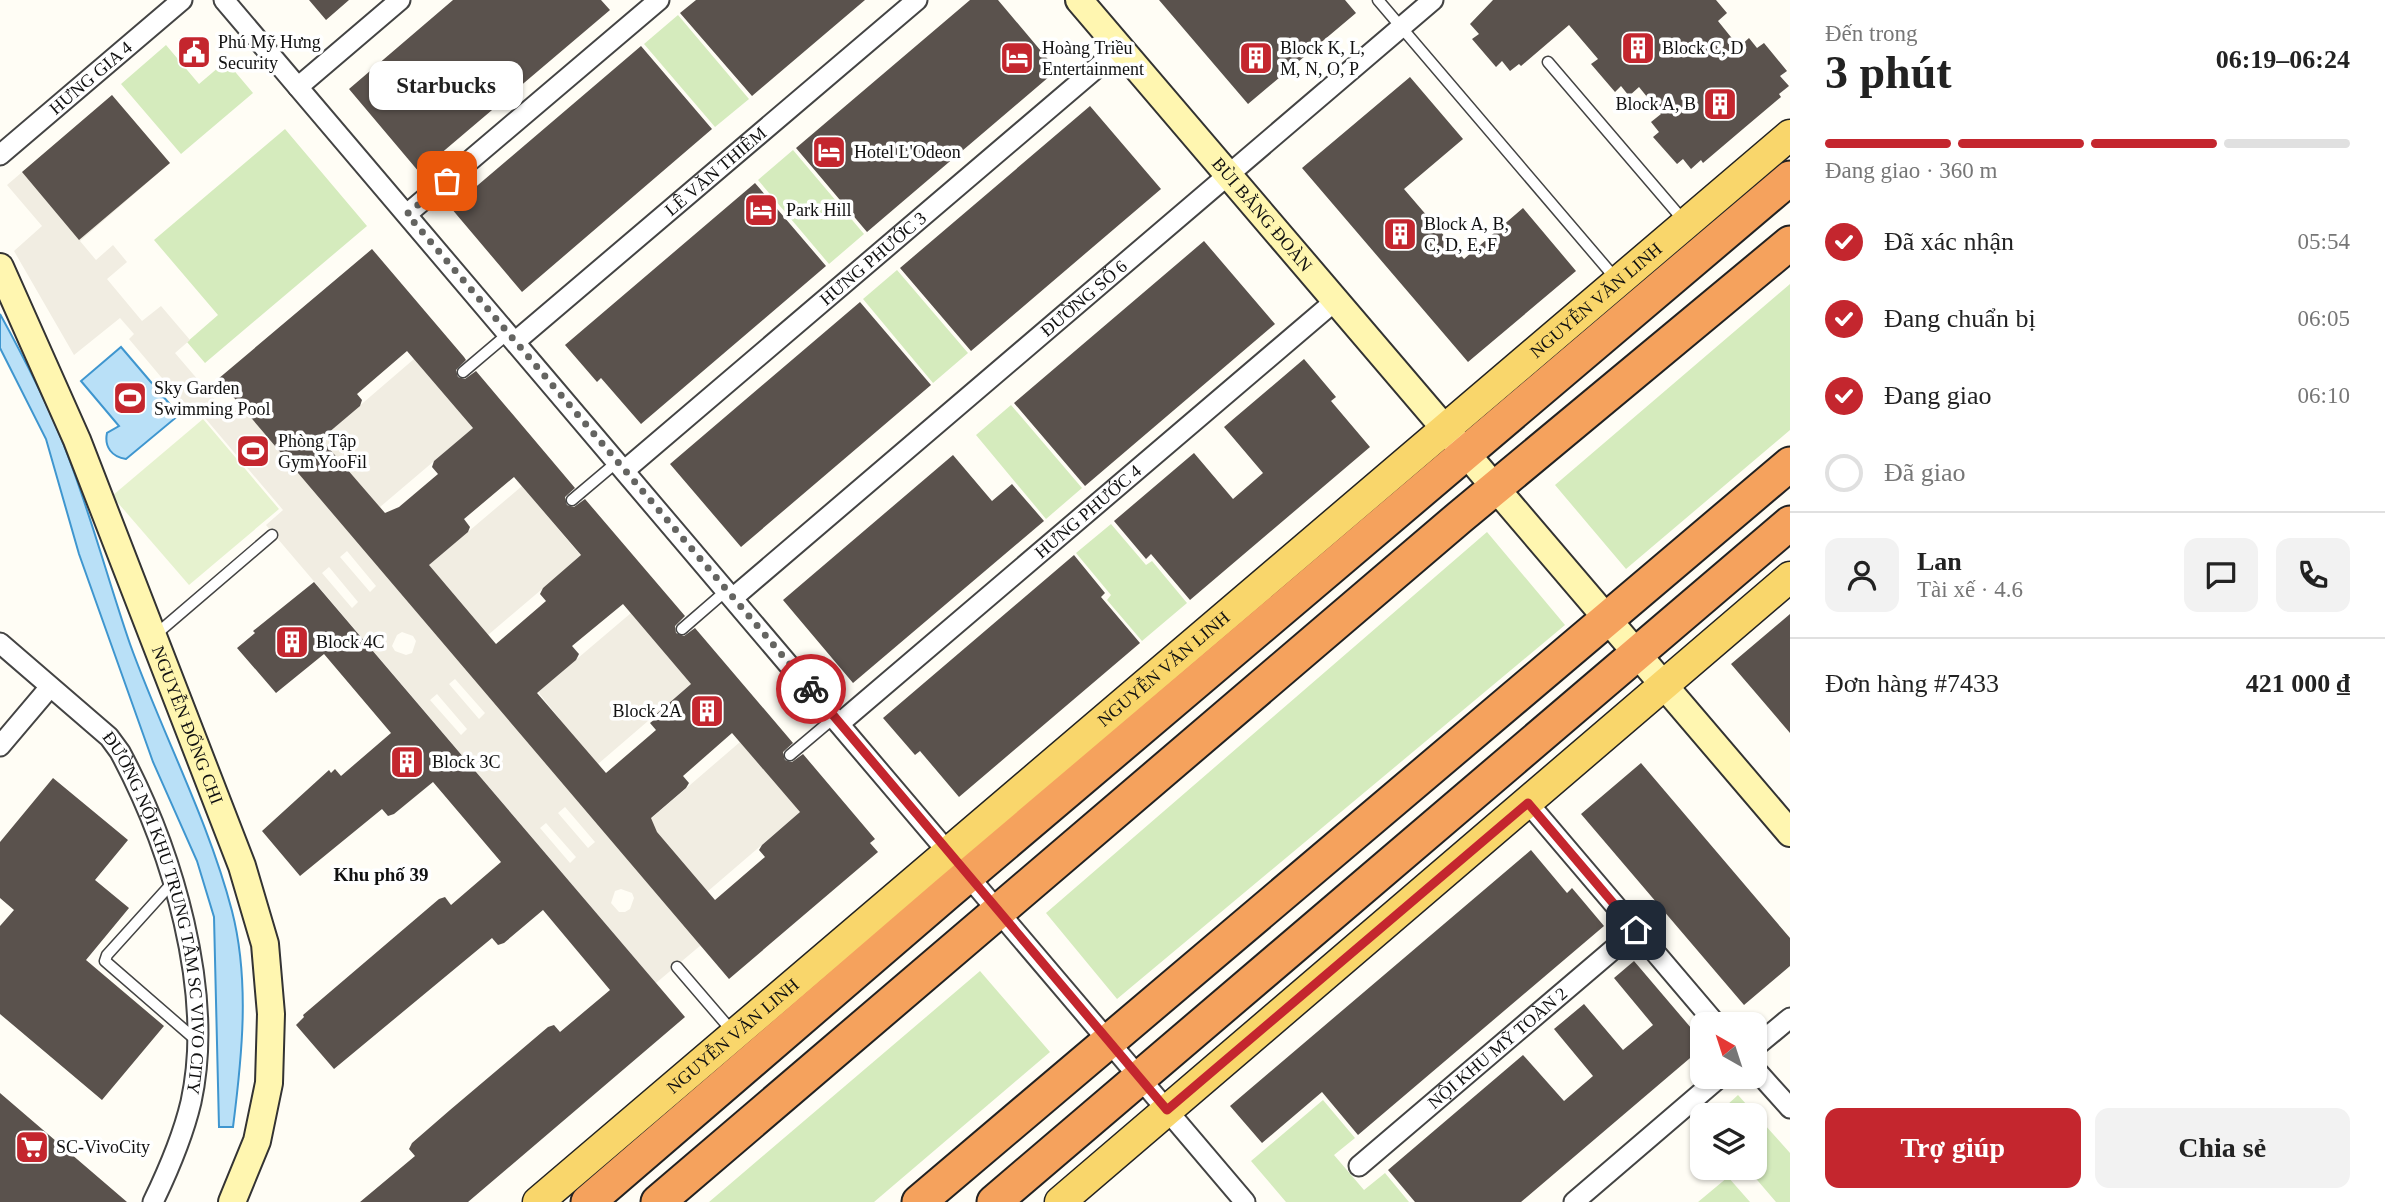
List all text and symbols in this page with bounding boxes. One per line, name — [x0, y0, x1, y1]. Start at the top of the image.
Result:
text: Đến trong — [1825, 21, 1918, 46]
building icon: Block C, D — [1619, 29, 1657, 67]
place label: Phú Mỹ Hưng Security — [218, 32, 321, 73]
public building icon: Phú Mỹ Hưng Security — [175, 33, 213, 71]
street label: HƯNG GIA 4 — [45, 37, 136, 119]
place label: Hoàng Triều Entertainment — [1042, 38, 1144, 79]
place label: Block K, L, M, N, O, P — [1280, 38, 1365, 79]
place label: Block C, D — [1662, 38, 1744, 58]
hotel icon: Hoàng Triều Entertainment — [998, 39, 1036, 77]
building icon: Block K, L, M, N, O, P — [1237, 39, 1275, 77]
text: 06:19–06:24 — [2216, 45, 2350, 74]
text: 3 phút — [1825, 47, 1952, 98]
callout: Starbucks — [370, 62, 524, 111]
text: Starbucks — [396, 73, 496, 98]
building icon: Block A, B — [1701, 85, 1739, 123]
place label: Block A, B — [1615, 94, 1696, 114]
street label: LÊ VĂN THIÊM — [661, 123, 770, 220]
hotel icon: Hotel L'Odeon — [810, 133, 848, 171]
place label: Hotel L'Odeon — [854, 142, 961, 162]
pin — [417, 151, 477, 211]
street label: BÙI BẰNG ĐOÀN — [1208, 154, 1316, 275]
text: Đang giao · 360 m — [1825, 158, 1997, 183]
icon: bag — [428, 162, 466, 200]
hotel icon: Park Hill — [742, 191, 780, 229]
place label: Park Hill — [786, 200, 852, 220]
street label: HƯNG PHƯỚC 3 — [816, 208, 930, 309]
place label: Block A, B, C, D, E, F — [1424, 214, 1509, 255]
building icon: Block A, B, C, D, E, F — [1381, 215, 1419, 253]
icon: check — [1825, 223, 1863, 261]
text: Đã xác nhận — [1884, 227, 2014, 256]
text: 05:54 — [2298, 229, 2350, 254]
street label: NGUYỄN VĂN LINH — [1526, 239, 1666, 362]
street label: ĐƯỜNG SỐ 6 — [1037, 256, 1131, 341]
icon: check — [1825, 300, 1863, 338]
text: Đang chuẩn bị — [1884, 304, 2036, 333]
text: 06:05 — [2298, 306, 2350, 331]
icon: check — [1825, 377, 1863, 415]
place label: Sky Garden Swimming Pool — [154, 378, 271, 419]
sports icon: Sky Garden Swimming Pool — [111, 379, 149, 417]
text: Đang giao — [1884, 381, 1992, 410]
text: 06:10 — [2298, 383, 2350, 408]
place label: Phòng Tập Gym YooFil — [278, 431, 367, 472]
sports icon: Phòng Tập Gym YooFil — [234, 432, 272, 470]
text: Đã giao — [1884, 458, 1966, 487]
street label: HƯNG PHƯỚC 4 — [1031, 461, 1145, 562]
button: person — [1825, 538, 1899, 612]
button: chat — [2184, 538, 2258, 612]
button: phone — [2276, 538, 2350, 612]
text: Lan — [1917, 547, 1962, 576]
text: Tài xế · 4.6 — [1917, 577, 2023, 602]
street label: NGUYỄN VĂN LINH — [1094, 607, 1234, 730]
building icon: Block 4C — [273, 623, 311, 661]
place label: Block 4C — [316, 632, 385, 652]
street label: NGUYỄN ĐỔNG CHI — [148, 643, 227, 807]
courier — [776, 654, 846, 724]
text: Đơn hàng #7433 — [1825, 669, 1999, 698]
text: 421 000 ₫ — [2246, 669, 2350, 698]
icon: bike — [792, 670, 830, 708]
building icon: Block 2A — [688, 692, 726, 730]
place label: Block 2A — [613, 701, 682, 721]
street label: ĐƯỜNG NỘI KHU TRUNG TÂM SC VIVO CITY — [98, 728, 208, 1096]
building icon: Block 3C — [388, 743, 426, 781]
place label: Block 3C — [432, 752, 501, 772]
district label: Khu phố 39 — [333, 864, 429, 885]
pin — [1606, 900, 1666, 960]
icon: home — [1617, 911, 1655, 949]
street label: NGUYỄN VĂN LINH — [663, 974, 803, 1098]
street label: NỘI KHU MỸ TOÀN 2 — [1424, 983, 1571, 1113]
north arrow — [1690, 1012, 1768, 1088]
map controls — [1690, 1012, 1767, 1180]
button: layers — [1690, 1103, 1767, 1180]
button: Trợ giúp — [1825, 1108, 2081, 1188]
button: Chia sẻ — [2095, 1108, 2350, 1188]
supermarket icon: SC-VivoCity — [13, 1128, 51, 1166]
place label: SC-VivoCity — [56, 1137, 150, 1157]

